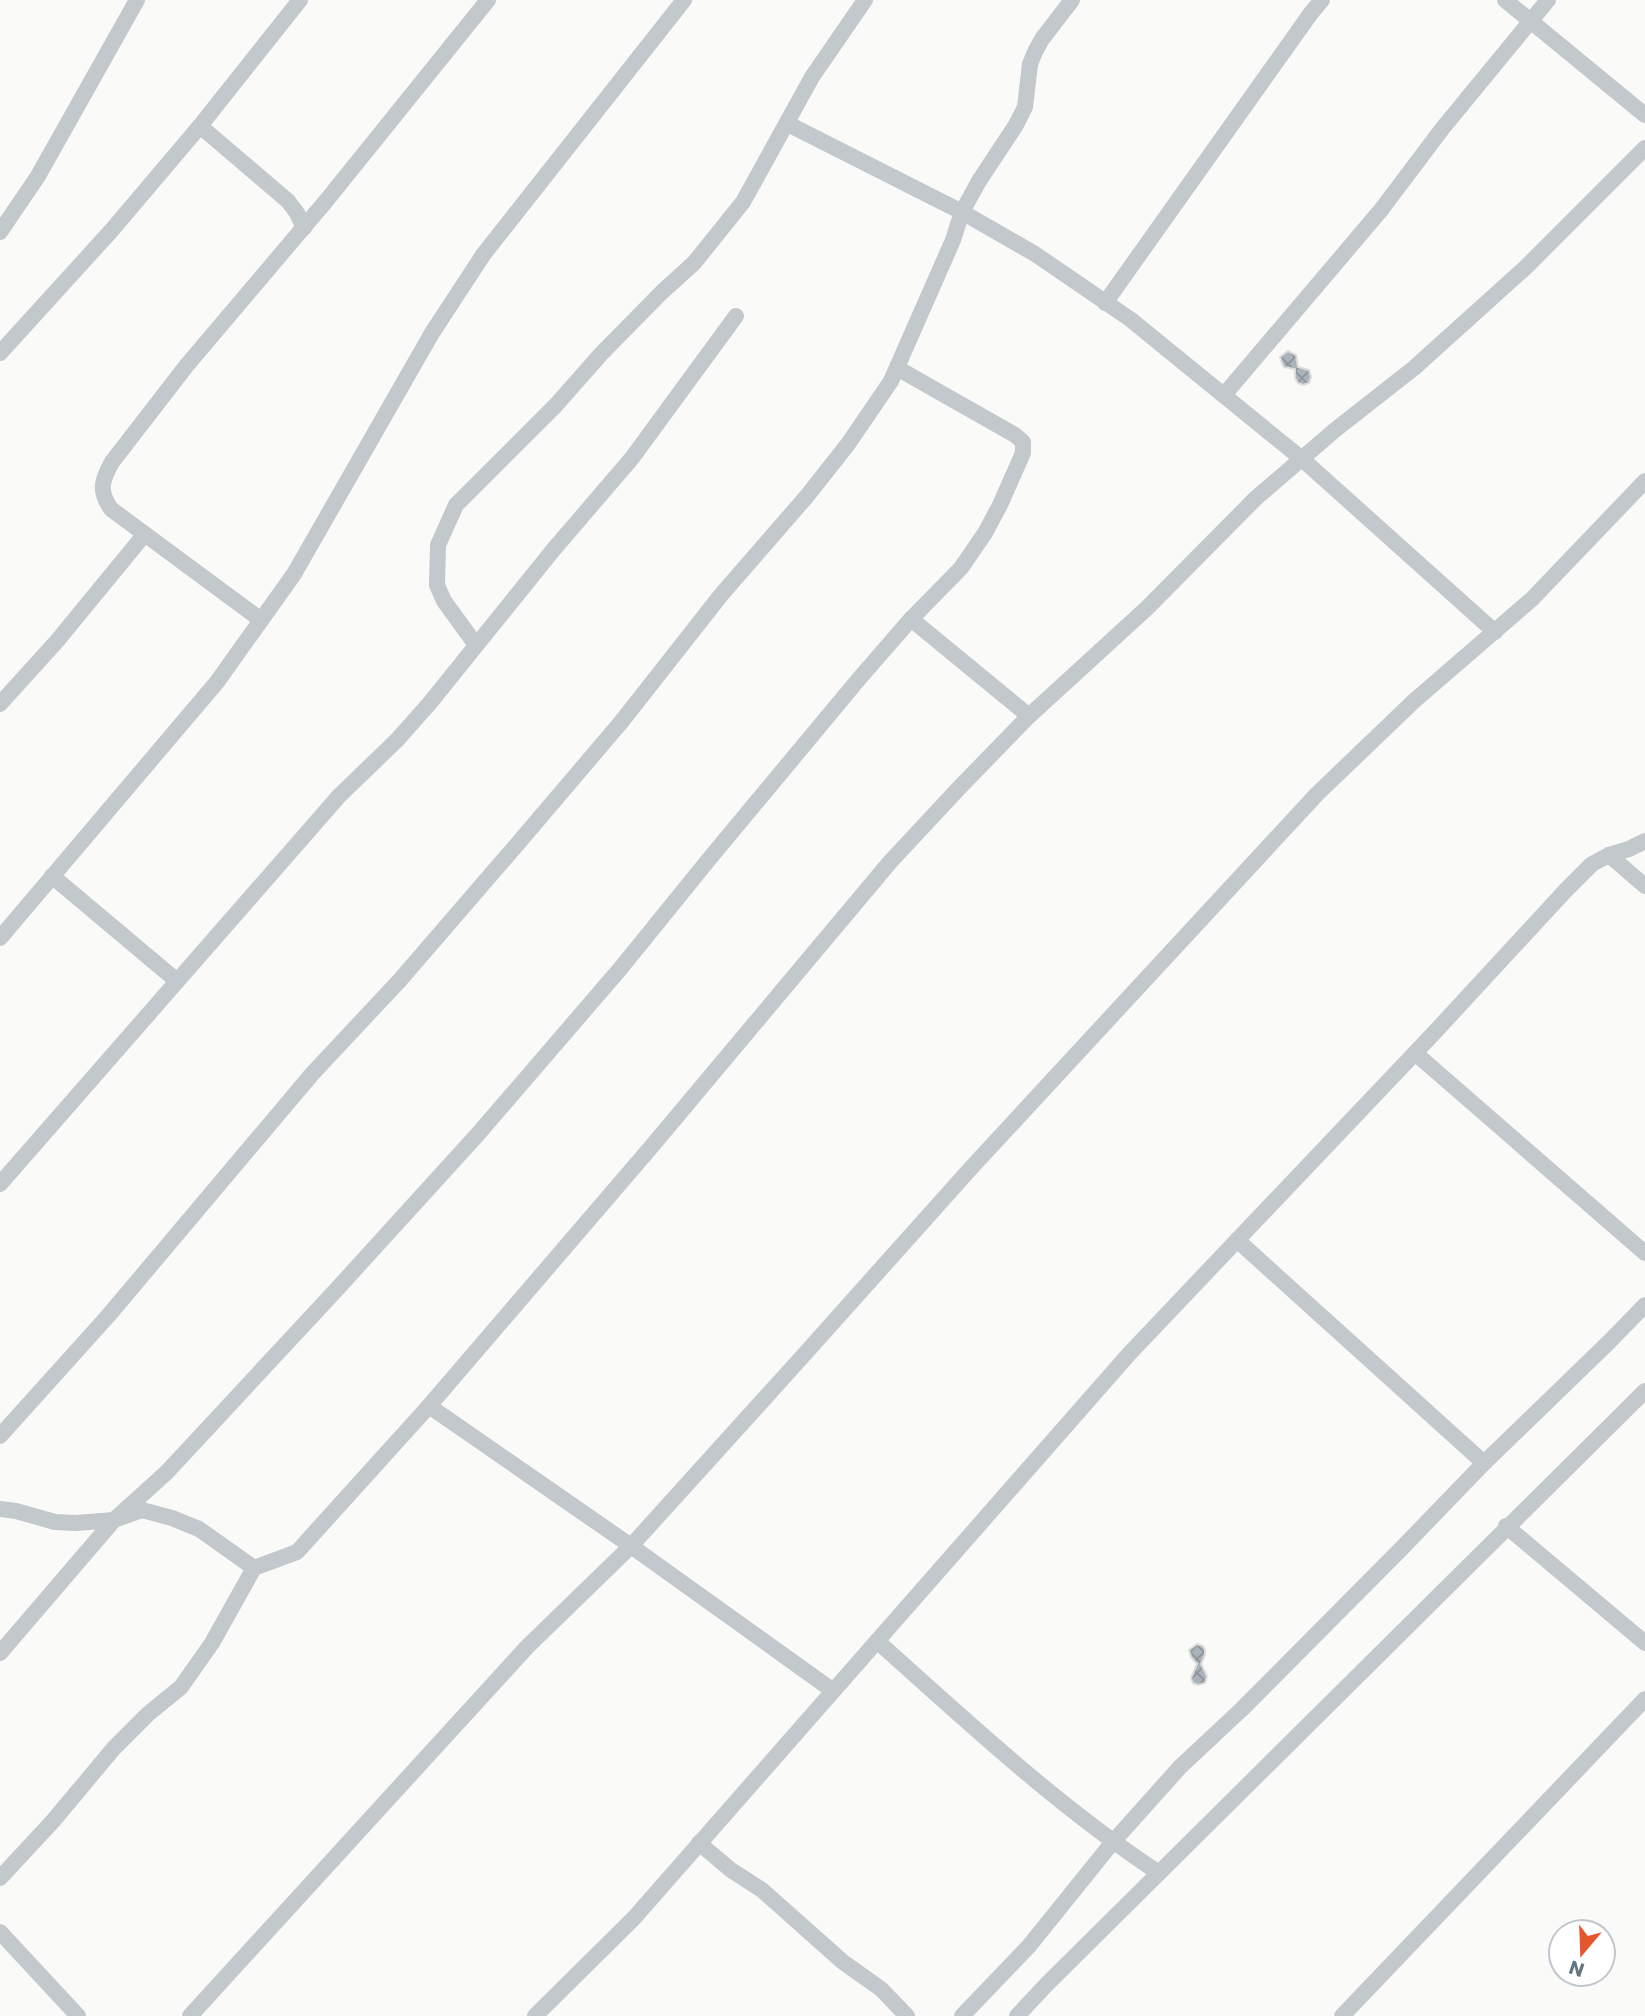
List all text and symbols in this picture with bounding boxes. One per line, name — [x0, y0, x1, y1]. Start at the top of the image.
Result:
north arrow — [1547, 1918, 1617, 1988]
text: N — [1565, 1954, 1588, 1984]

